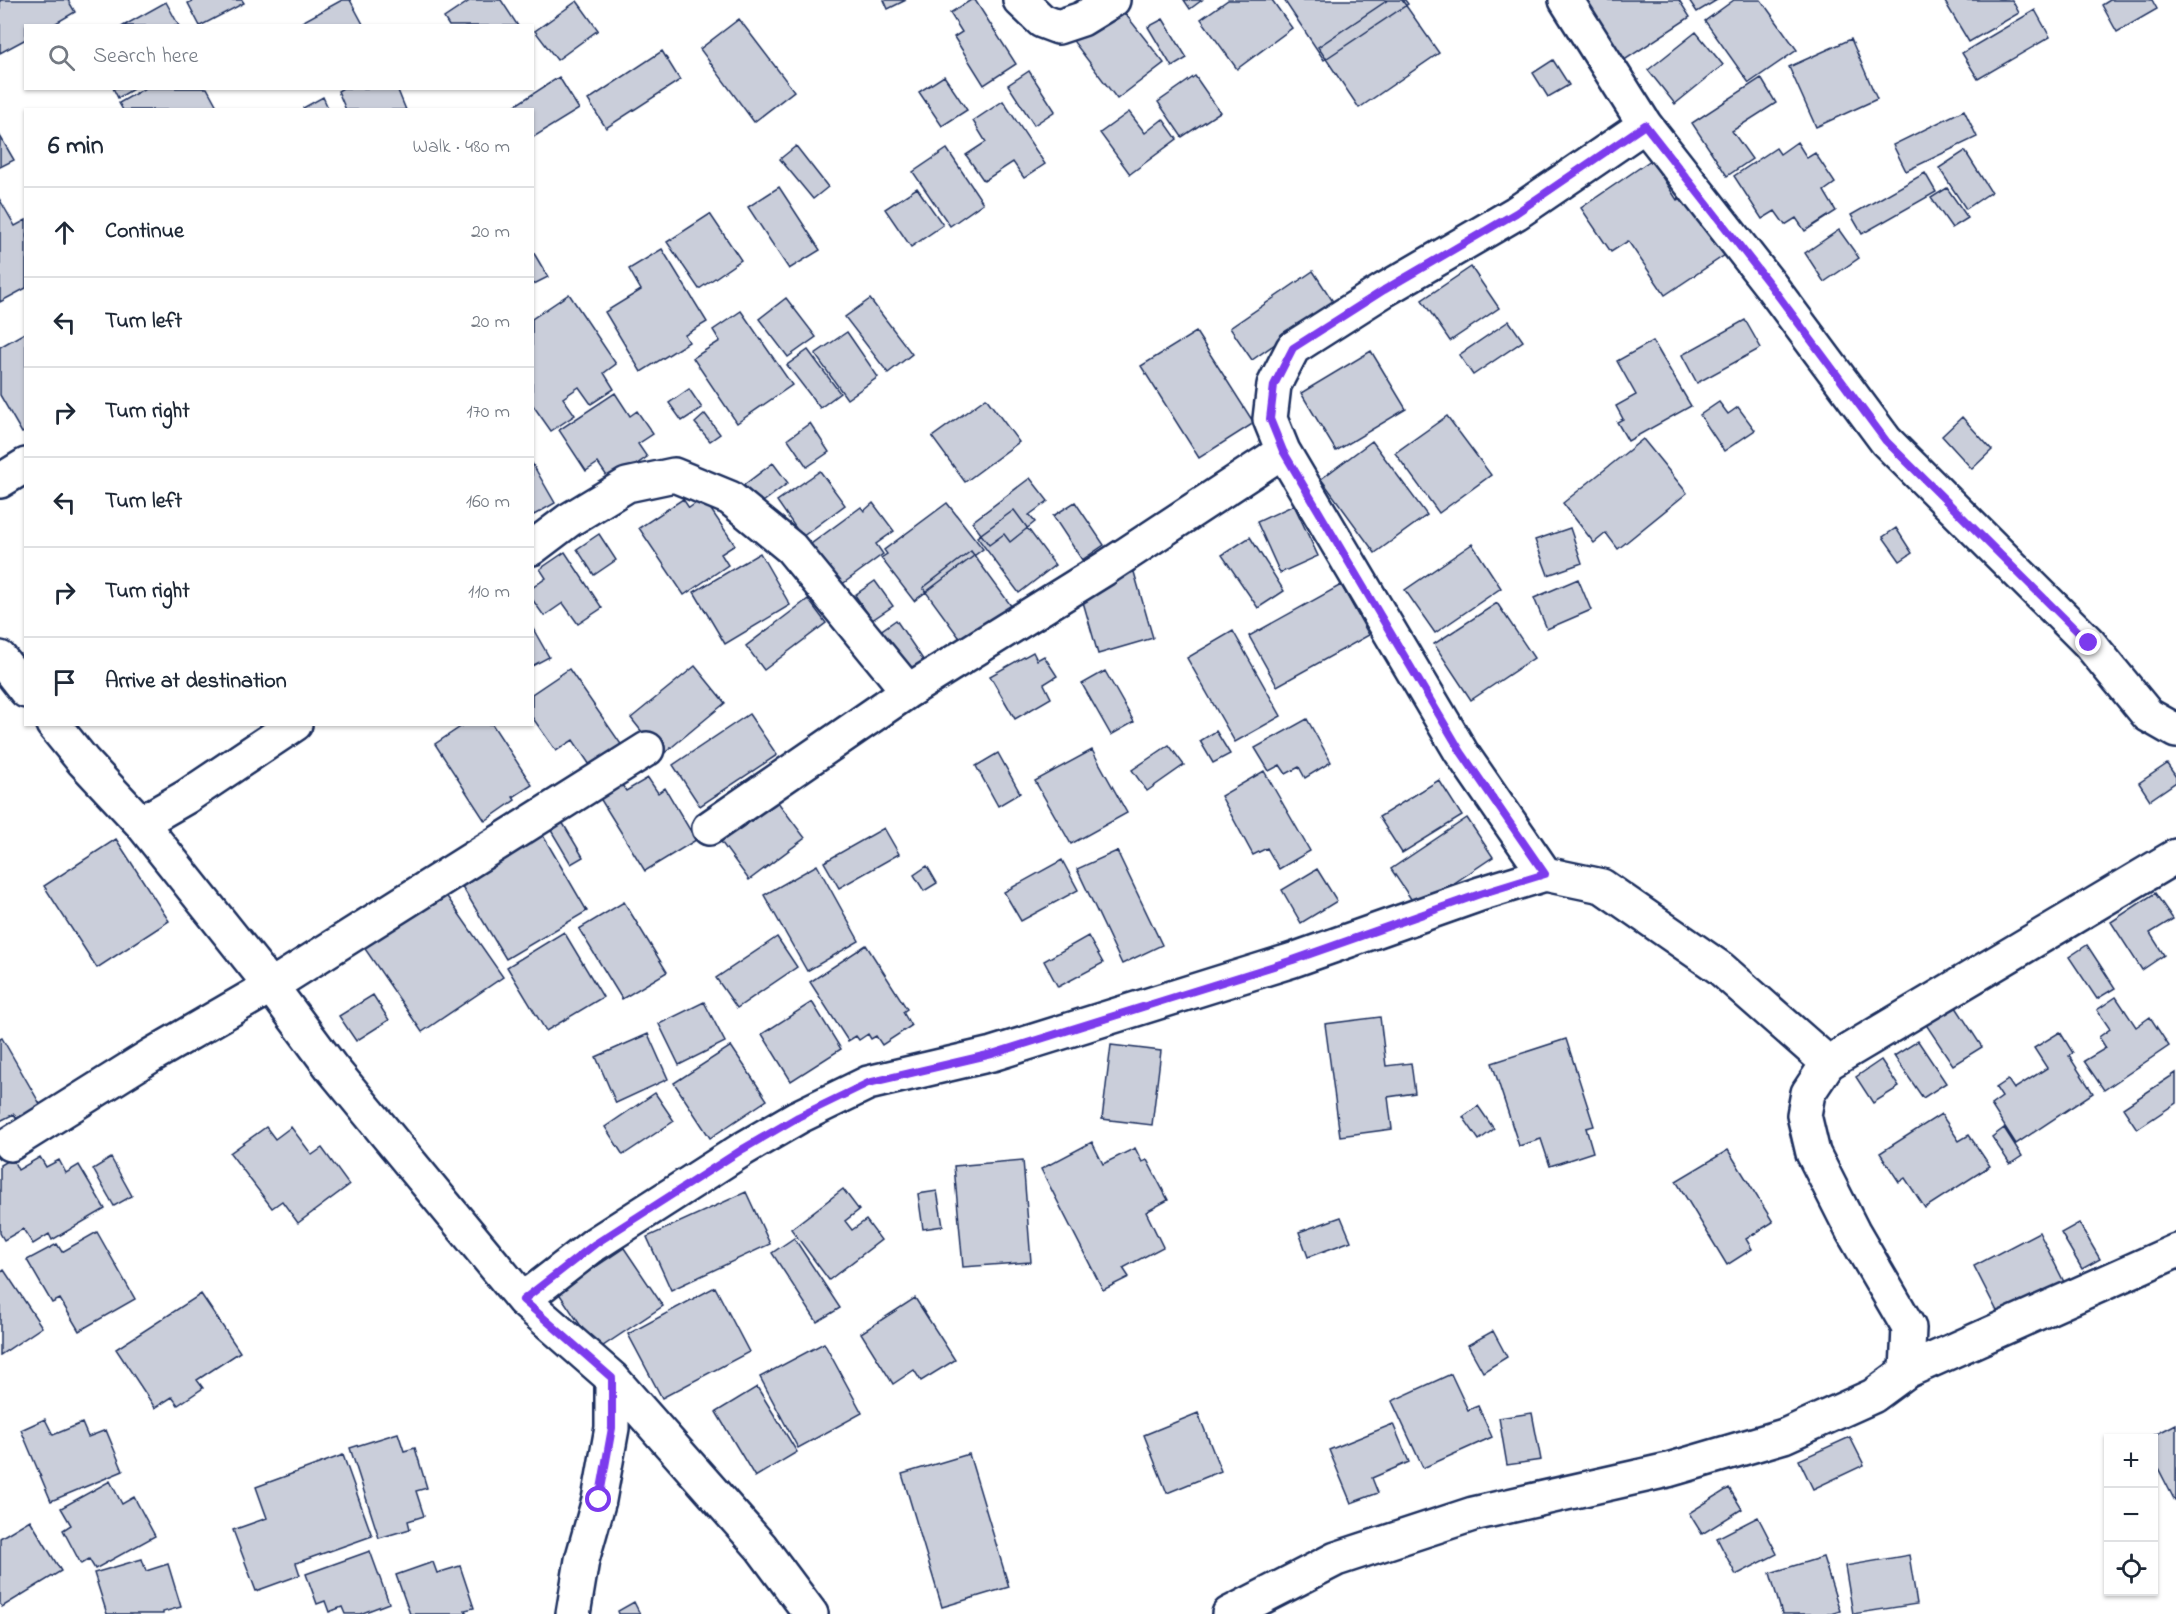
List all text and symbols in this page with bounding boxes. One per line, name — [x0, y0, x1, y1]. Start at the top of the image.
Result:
search box — [24, 24, 534, 90]
icon: search — [45, 41, 78, 74]
text: Search here — [93, 41, 198, 73]
text: 6 min — [48, 128, 104, 166]
text: Walk · 480 m — [412, 133, 510, 162]
icon: ahead — [48, 216, 81, 249]
text: Continue — [105, 216, 184, 248]
text: 20 m — [471, 218, 510, 247]
icon: left — [48, 306, 81, 339]
text: Turn left — [105, 306, 182, 338]
text: 20 m — [471, 308, 510, 337]
icon: right — [48, 396, 81, 429]
text: Turn right — [105, 396, 190, 428]
text: 170 m — [466, 398, 510, 427]
icon: left — [48, 486, 81, 519]
text: Turn left — [105, 486, 182, 518]
text: 160 m — [466, 488, 510, 517]
icon: right — [48, 576, 81, 609]
text: Turn right — [105, 576, 190, 608]
text: 110 m — [468, 578, 510, 607]
route end — [2075, 629, 2101, 655]
icon: arrive — [48, 666, 81, 699]
text: Arrive at destination — [105, 666, 287, 698]
map controls — [2104, 1434, 2158, 1596]
button: + — [2104, 1434, 2158, 1488]
route start — [585, 1486, 611, 1512]
button: − — [2104, 1488, 2158, 1542]
button: locate — [2104, 1542, 2158, 1596]

